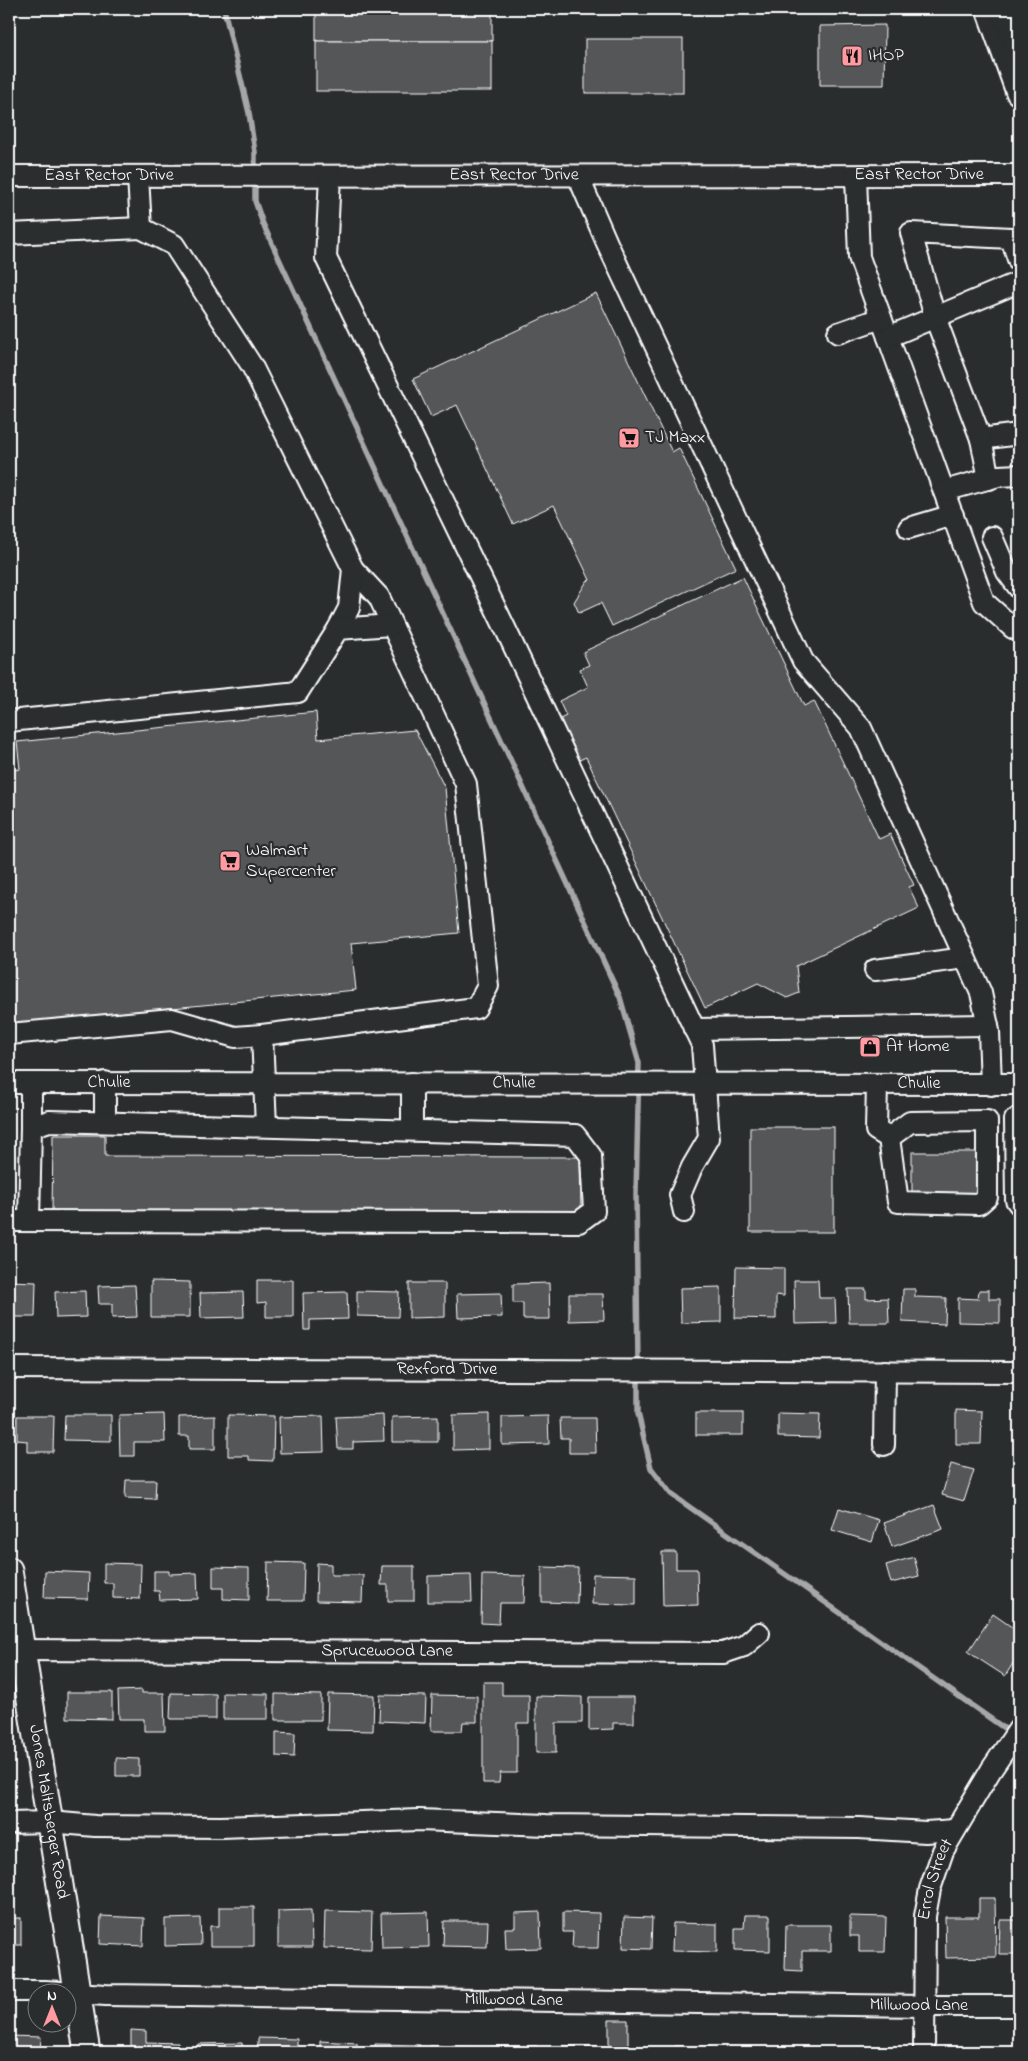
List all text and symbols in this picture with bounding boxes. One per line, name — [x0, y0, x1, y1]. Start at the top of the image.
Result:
place label: IHOP — [868, 43, 905, 69]
restaurant icon: IHOP — [840, 44, 864, 68]
street label: East Rector Drive — [449, 162, 580, 189]
street label: East Rector Drive — [854, 162, 985, 188]
street label: East Rector Drive — [44, 163, 175, 189]
place label: TJ Maxx — [645, 425, 705, 451]
supermarket icon: TJ Maxx — [617, 426, 641, 450]
place label: Walmart Supercenter — [246, 838, 336, 885]
supermarket icon: Walmart Supercenter — [218, 849, 242, 873]
place label: At Home — [886, 1034, 950, 1060]
shop icon: At Home — [858, 1035, 882, 1059]
street label: Chulie — [87, 1070, 131, 1096]
street label: Chulie — [492, 1070, 536, 1097]
street label: Chulie — [897, 1071, 941, 1097]
street label: Rexford Drive — [397, 1357, 498, 1383]
street label: Sprucewood Lane — [321, 1638, 454, 1665]
street label: Jones Maltsberger Road — [21, 1723, 75, 1901]
street label: Errol Street — [911, 1834, 960, 1922]
north arrow — [28, 1984, 78, 2034]
text: N — [47, 1986, 57, 2007]
street label: Millwood Lane — [464, 1987, 564, 2014]
street label: Millwood Lane — [869, 1992, 969, 2019]

